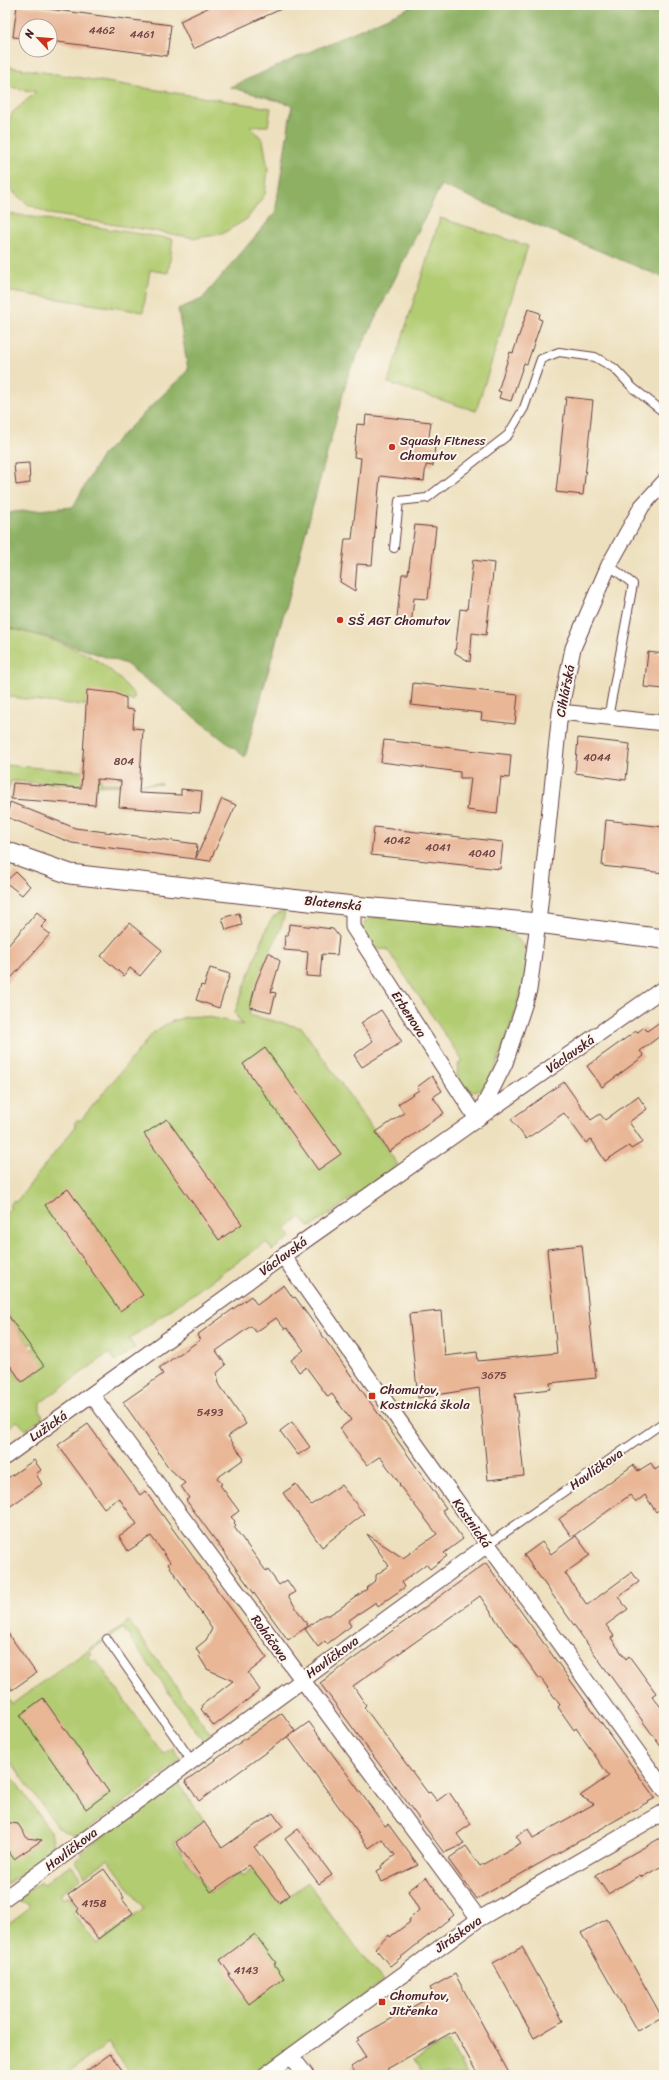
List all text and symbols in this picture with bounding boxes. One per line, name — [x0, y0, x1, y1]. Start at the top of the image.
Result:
north arrow — [18, 18, 58, 58]
house number: 4462 — [89, 21, 116, 40]
house number: 4461 — [130, 25, 155, 44]
text: N — [19, 26, 40, 42]
place label: Squash Fitness Chomutov — [400, 429, 487, 467]
marker: Squash Fitness Chomutov — [387, 442, 397, 452]
place label: SŠ AGT Chomutov — [348, 609, 451, 632]
marker: SŠ AGT Chomutov — [335, 615, 345, 625]
street label: Cihlářská — [549, 662, 581, 719]
house number: 4044 — [583, 748, 611, 767]
house number: 804 — [114, 752, 134, 771]
house number: 4042 — [383, 831, 411, 850]
house number: 4041 — [425, 838, 451, 857]
house number: 4040 — [468, 844, 496, 863]
street label: Blatenská — [303, 889, 363, 917]
street label: Erbenova — [385, 986, 433, 1043]
street label: Václavská — [541, 1028, 600, 1079]
street label: Václavská — [254, 1230, 313, 1282]
house number: 3675 — [481, 1366, 507, 1385]
place label: Chomutov, Kostnická škola — [380, 1378, 470, 1416]
marker: Chomutov, Kostnická škola — [367, 1391, 377, 1401]
house number: 5493 — [197, 1403, 223, 1422]
street label: Lužická — [24, 1404, 72, 1448]
street label: Havlíčkova — [564, 1442, 628, 1496]
street label: Kostnická — [446, 1493, 498, 1553]
street label: Roháčova — [245, 1610, 295, 1667]
street label: Havlíčkova — [300, 1629, 364, 1684]
street label: Havlíčkova — [39, 1821, 103, 1877]
house number: 4158 — [82, 1894, 107, 1913]
street label: Jiráskova — [429, 1909, 487, 1959]
house number: 4143 — [234, 1961, 258, 1980]
place label: Chomutov, Jitřenka — [389, 1984, 450, 2022]
marker: Chomutov, Jitřenka — [377, 1997, 387, 2007]

